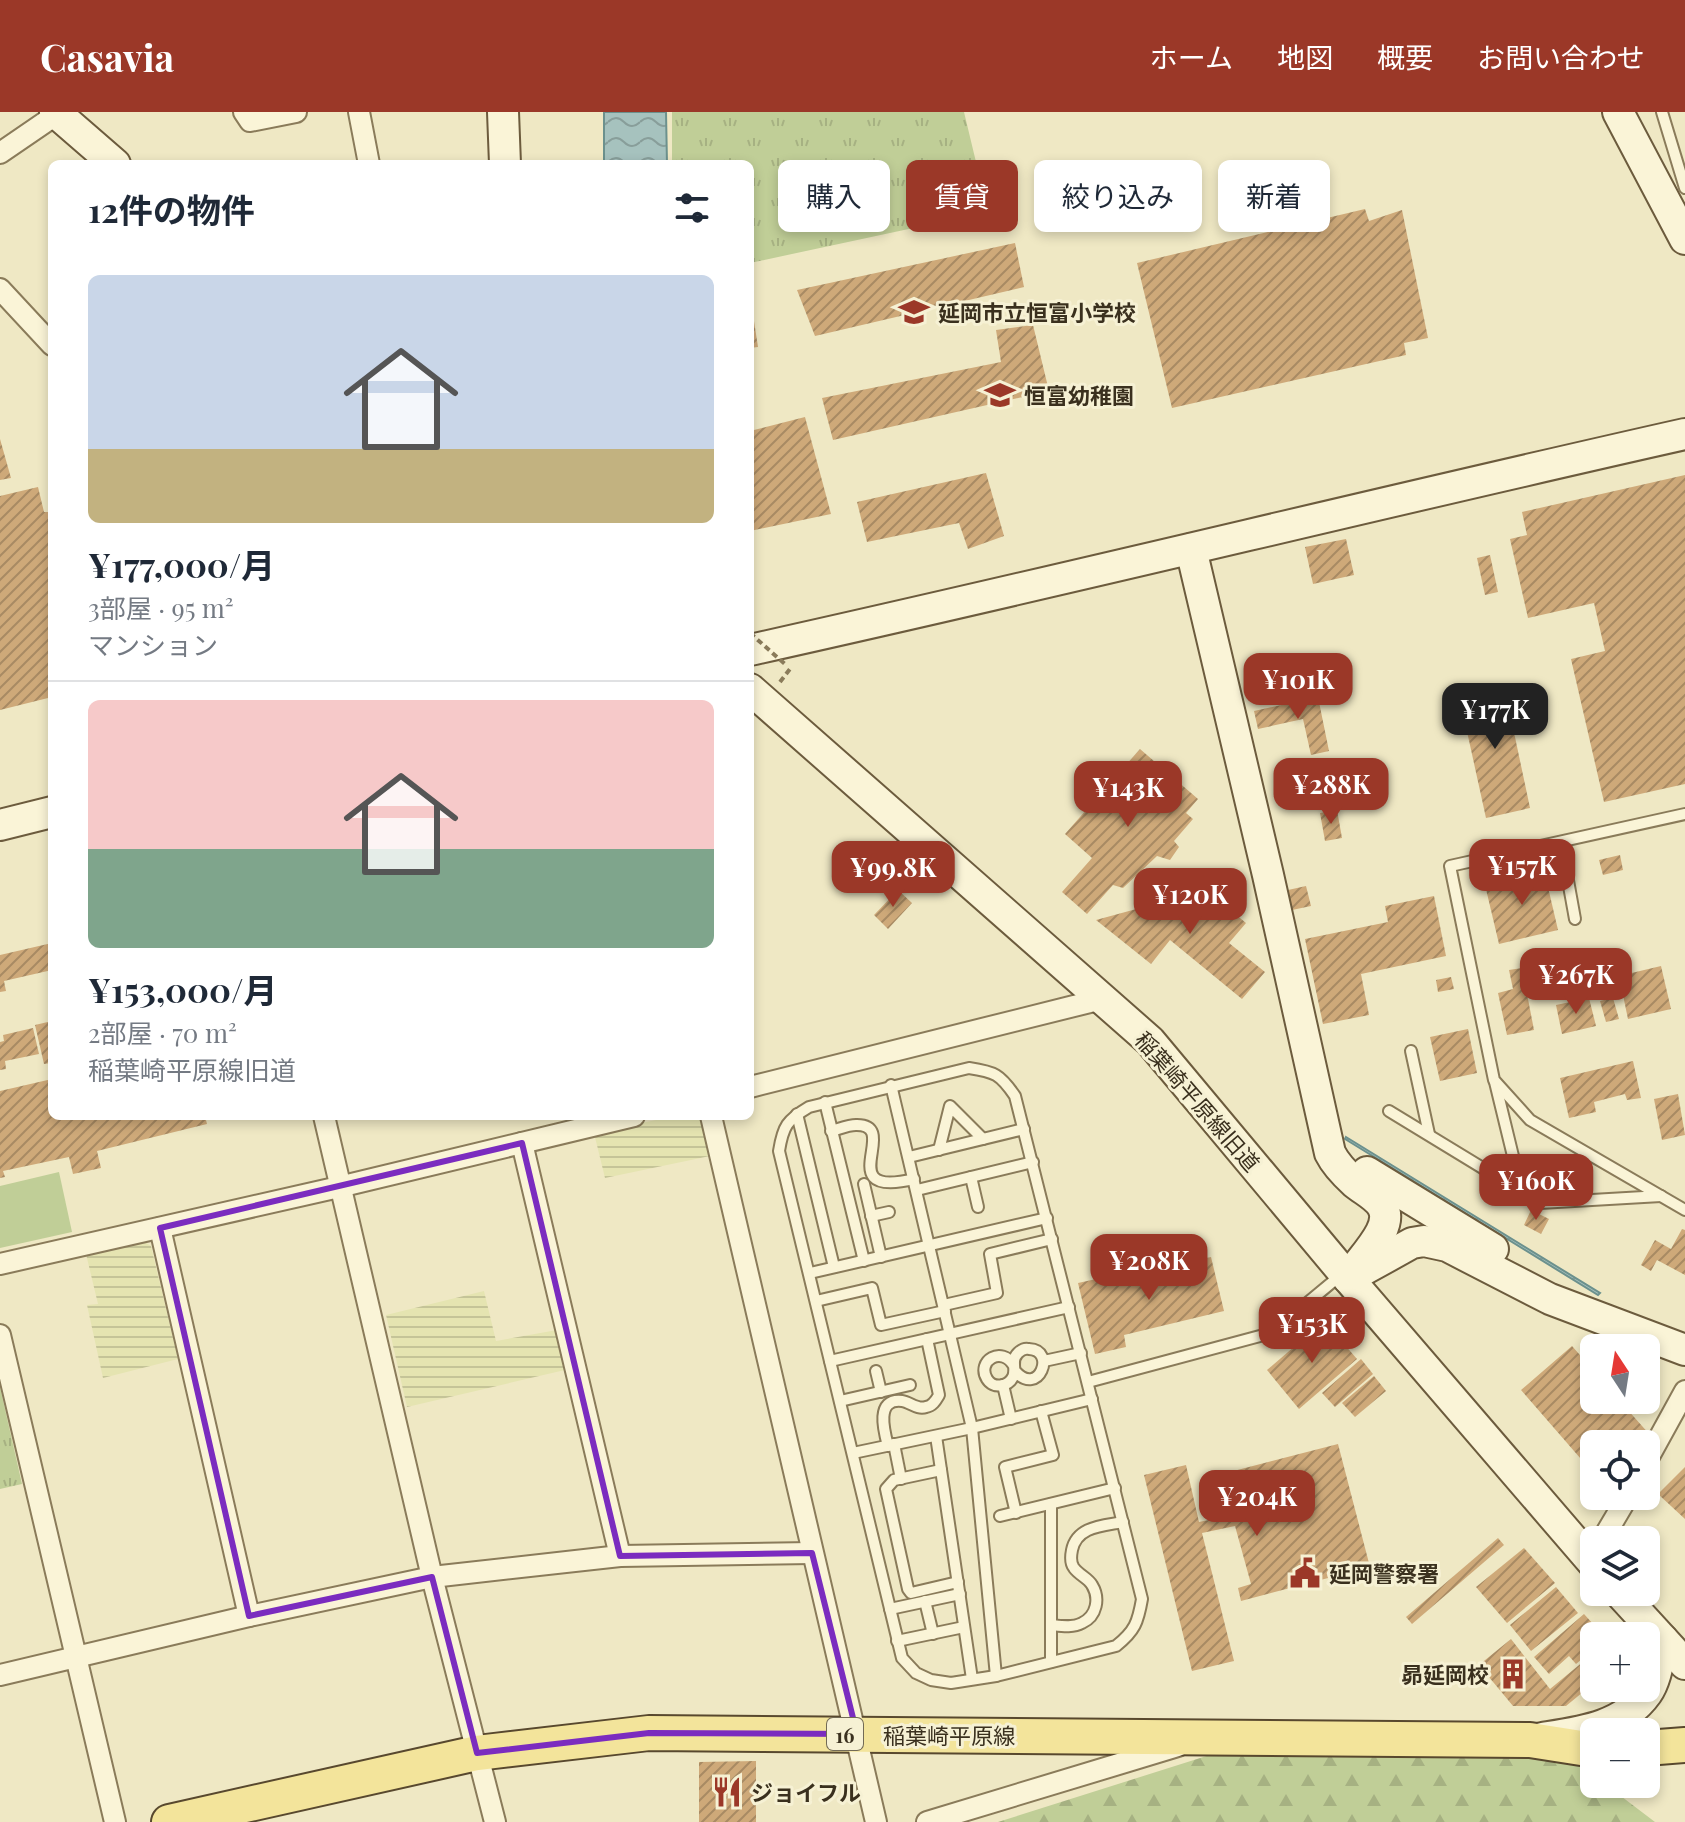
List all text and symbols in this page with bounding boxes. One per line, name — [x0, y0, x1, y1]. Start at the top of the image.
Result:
text: Casavia — [40, 31, 174, 82]
text: ホーム — [1150, 38, 1233, 75]
text: 地図 — [1277, 38, 1333, 75]
text: 概要 — [1377, 38, 1433, 75]
text: お問い合わせ — [1477, 38, 1645, 75]
chip: 購入 — [778, 160, 890, 232]
chip: 賃貸 — [906, 160, 1018, 232]
chip: 絞り込み — [1034, 160, 1202, 232]
chip: 新着 — [1218, 160, 1330, 232]
text: 12件の物件 — [88, 186, 255, 232]
icon: filters — [670, 186, 714, 230]
school or university icon: 延岡市立恒富小学校 — [897, 295, 931, 329]
place label: 延岡市立恒富小学校 — [938, 297, 1136, 327]
icon: home — [329, 327, 473, 471]
school or university icon: 恒富幼稚園 — [983, 378, 1017, 412]
place label: 恒富幼稚園 — [1024, 380, 1134, 410]
text: ¥177,000/月 — [88, 541, 275, 587]
text: 3部屋 · 95 m² — [88, 590, 234, 625]
text: マンション — [88, 627, 218, 662]
pin: ¥101K — [1242, 653, 1354, 721]
text: ¥101K — [1262, 661, 1334, 696]
pin: ¥177K — [1439, 683, 1551, 751]
text: ¥177K — [1460, 691, 1530, 726]
icon: home — [329, 752, 473, 896]
pin: ¥288K — [1275, 758, 1387, 826]
pin: ¥143K — [1072, 761, 1184, 829]
text: ¥288K — [1292, 766, 1370, 801]
text: ¥143K — [1092, 769, 1164, 804]
pin: ¥157K — [1466, 839, 1578, 907]
pin: ¥99.8K — [828, 841, 958, 909]
text: ¥157K — [1487, 847, 1557, 882]
text: ¥99.8K — [850, 849, 936, 884]
pin: ¥120K — [1134, 868, 1246, 936]
text: ¥120K — [1152, 876, 1228, 911]
pin: ¥267K — [1520, 948, 1632, 1016]
text: ¥267K — [1538, 956, 1614, 991]
text: ¥153,000/月 — [88, 966, 277, 1012]
text: 2部屋 · 70 m² — [88, 1015, 237, 1050]
street label: 稲葉崎平原線旧道 — [1129, 1025, 1267, 1177]
text: 稲葉崎平原線旧道 — [88, 1052, 296, 1087]
pin: ¥160K — [1480, 1154, 1592, 1222]
text: ¥160K — [1497, 1162, 1575, 1197]
pin: ¥208K — [1093, 1234, 1205, 1302]
text: ¥208K — [1108, 1242, 1190, 1277]
pin: ¥153K — [1256, 1297, 1368, 1365]
text: ¥153K — [1277, 1305, 1347, 1340]
north arrow — [1580, 1334, 1660, 1414]
map controls — [1580, 1334, 1660, 1798]
button: locate — [1580, 1430, 1660, 1510]
pin: ¥204K — [1201, 1470, 1313, 1538]
text: ¥204K — [1217, 1478, 1297, 1513]
button: layers — [1580, 1526, 1660, 1606]
public building icon: 延岡警察署 — [1288, 1556, 1322, 1590]
place label: 延岡警察署 — [1329, 1558, 1439, 1588]
button: + — [1580, 1622, 1660, 1702]
building icon: 昴延岡校 — [1496, 1657, 1530, 1691]
place label: 昴延岡校 — [1401, 1659, 1489, 1689]
road number: 16 — [827, 1718, 863, 1750]
button: − — [1580, 1718, 1660, 1798]
street label: 稲葉崎平原線 — [883, 1720, 1015, 1750]
restaurant icon: ジョイフル — [710, 1775, 744, 1809]
place label: ジョイフル — [751, 1777, 861, 1807]

